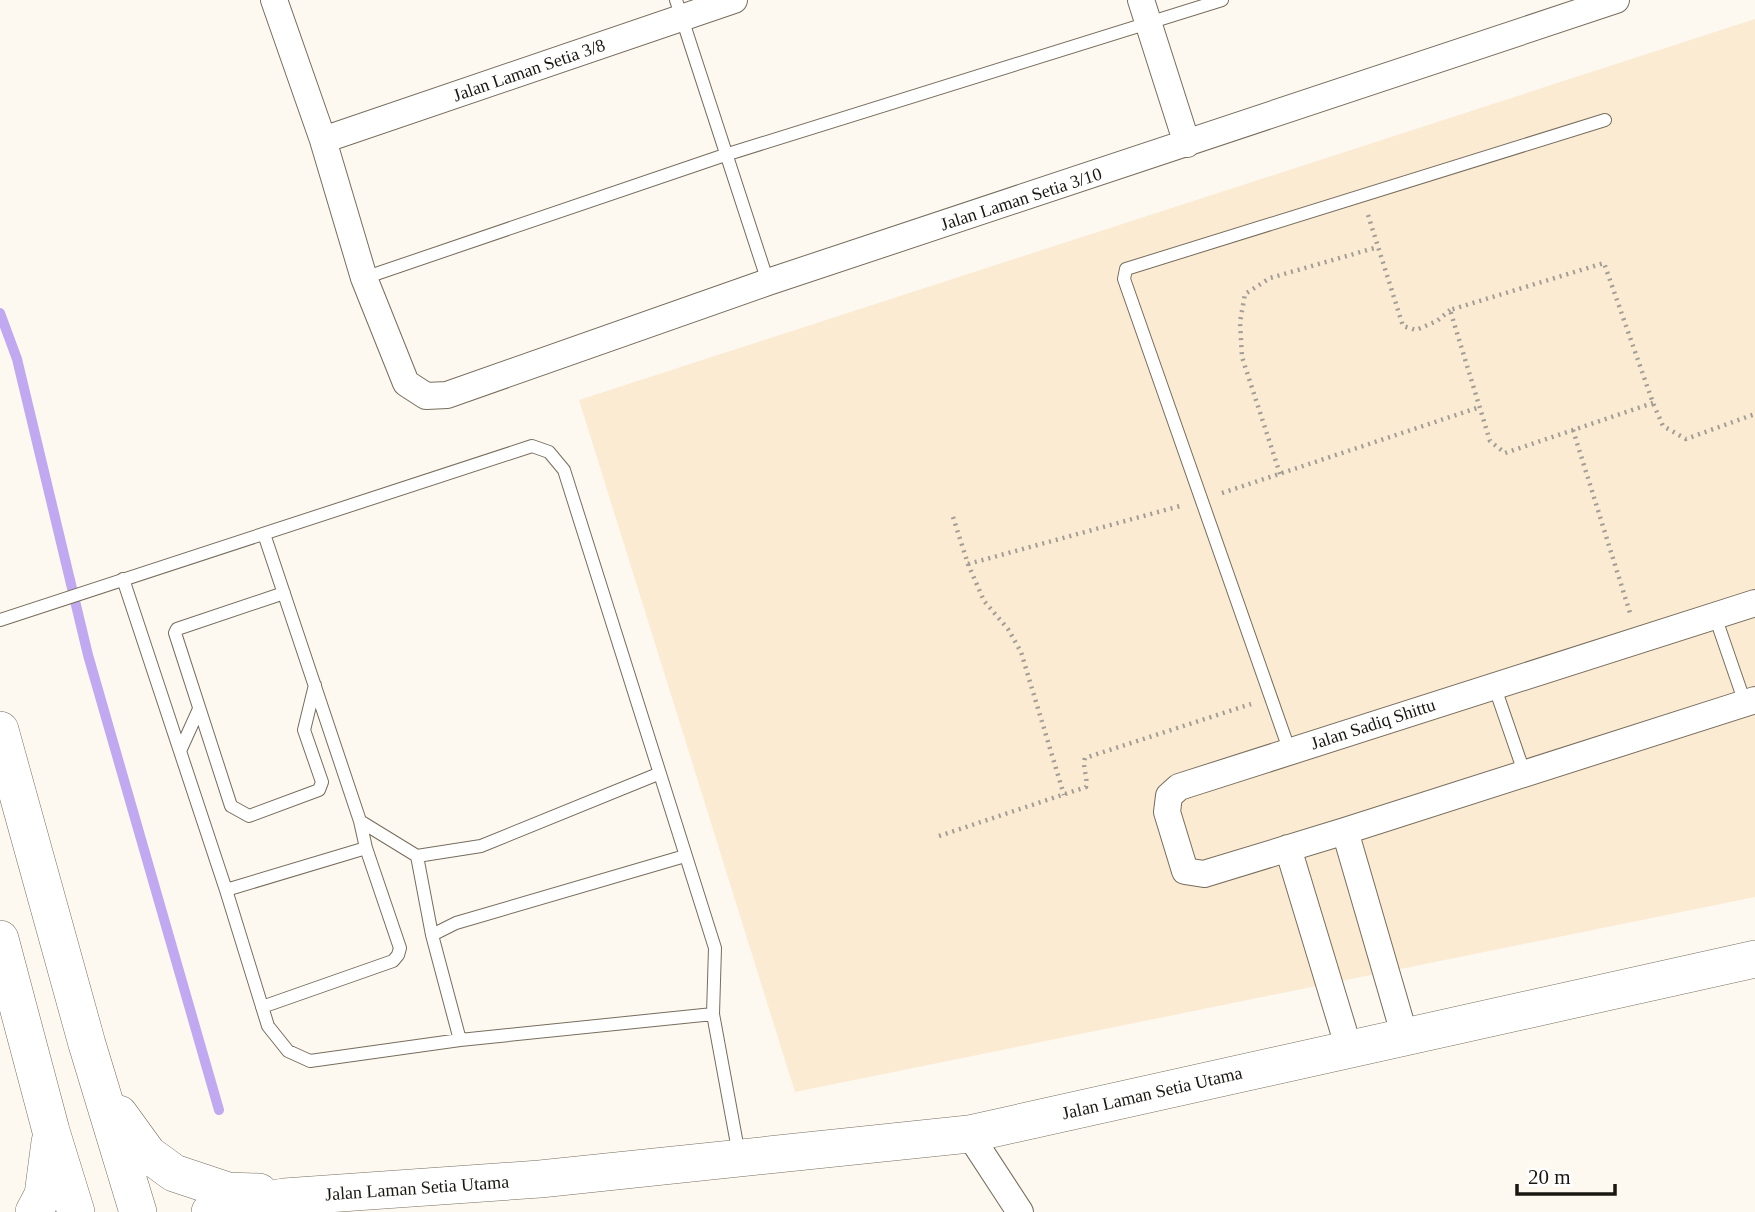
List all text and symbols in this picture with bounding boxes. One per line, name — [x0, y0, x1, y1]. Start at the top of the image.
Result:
street label: Jalan Laman Setia 3/8 — [450, 35, 608, 105]
street label: Jalan Laman Setia 3/10 — [938, 163, 1104, 235]
street label: Jalan Sadiq Shittu — [1308, 694, 1438, 754]
street label: Jalan Laman Setia Utama — [1060, 1063, 1244, 1123]
scale bar — [1517, 1152, 1615, 1196]
text: 20 m — [1528, 1165, 1571, 1189]
street label: Jalan Laman Setia Utama — [324, 1172, 510, 1204]

